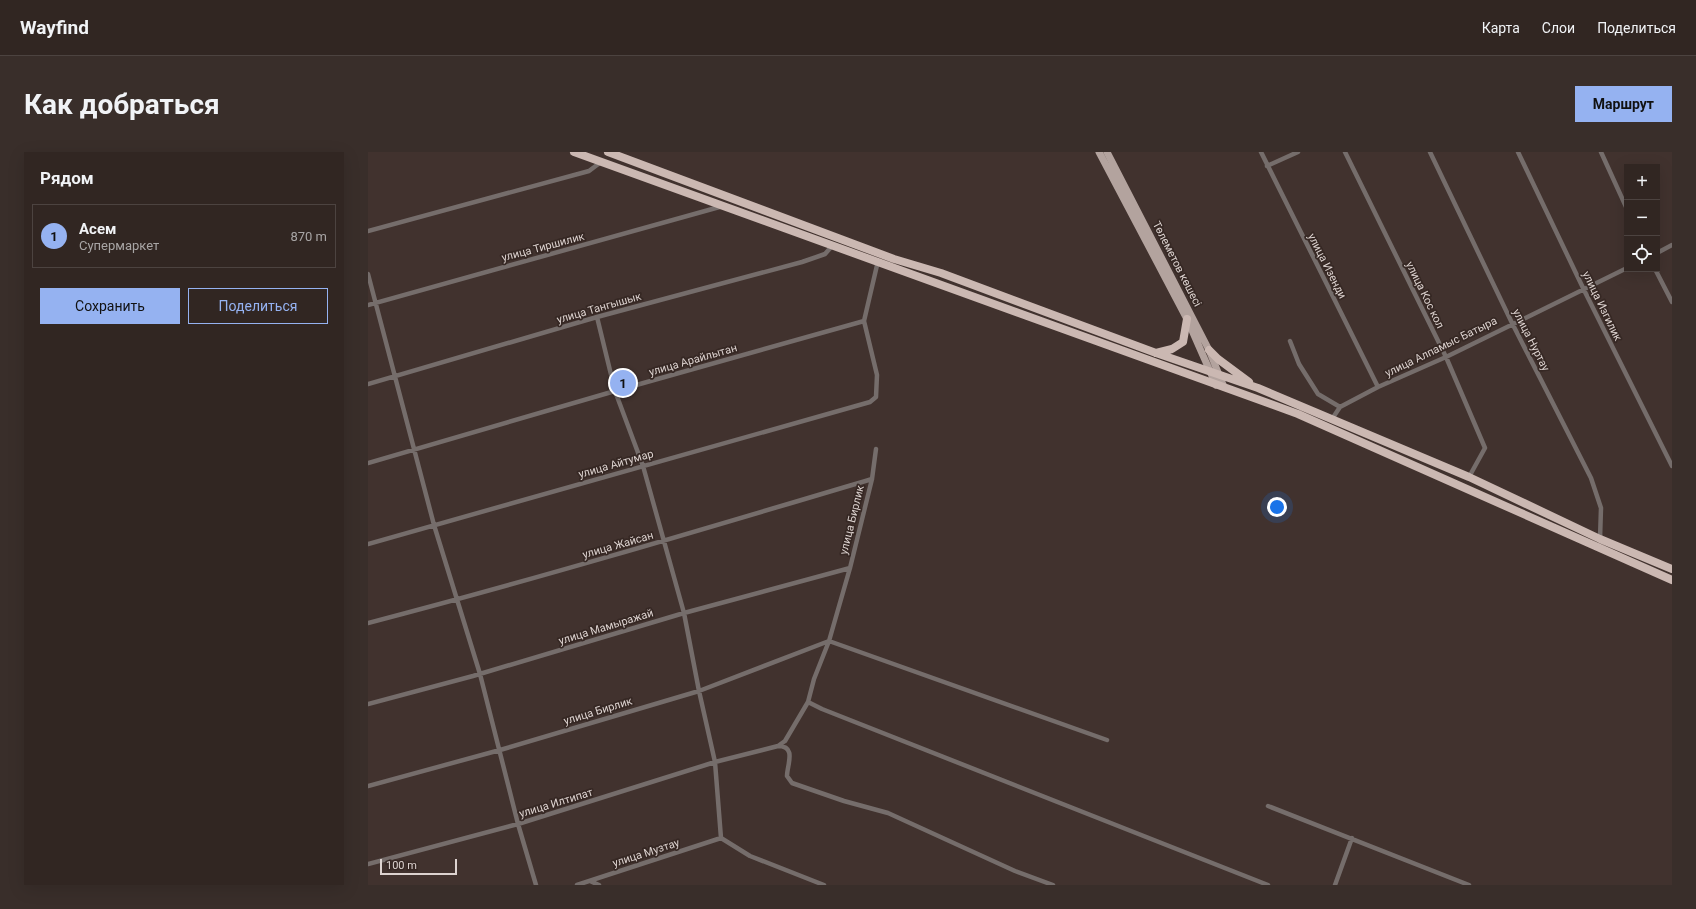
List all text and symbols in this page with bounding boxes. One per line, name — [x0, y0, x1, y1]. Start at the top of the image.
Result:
text: Wayfind — [20, 16, 89, 39]
text: Карта — [1482, 20, 1520, 36]
text: Слои — [1542, 20, 1575, 36]
text: Поделиться — [1597, 20, 1676, 36]
button: Маршрут — [1575, 86, 1672, 122]
text: Как добраться — [24, 88, 220, 121]
map controls — [1624, 164, 1660, 272]
button: + — [1624, 164, 1660, 200]
text: Рядом — [40, 168, 94, 188]
button: − — [1624, 200, 1660, 236]
street label: Төлеметов көшесі — [1150, 219, 1204, 309]
text: Асем — [79, 220, 116, 238]
text: 1 — [50, 229, 58, 244]
text: 870 m — [290, 229, 327, 244]
street label: улица Тиршилик — [500, 230, 586, 264]
street label: улица Изенди — [1305, 231, 1349, 301]
button: locate — [1624, 236, 1660, 272]
text: Супермаркет — [79, 238, 159, 253]
street label: улица Кос кол — [1403, 259, 1447, 331]
street label: улица Изгилик — [1580, 269, 1625, 343]
button: Сохранить — [40, 288, 180, 324]
button: Поделиться — [188, 288, 328, 324]
street label: улица Тангышык — [555, 290, 643, 326]
street label: улица Нуртау — [1510, 307, 1553, 374]
street label: улица Алпамыс Батыра — [1383, 314, 1499, 380]
street label: улица Арайлытан — [647, 341, 739, 379]
pin: 1 — [610, 368, 636, 398]
street label: улица Айтумар — [577, 447, 655, 481]
street label: улица Бирлик — [837, 484, 867, 556]
your location — [1267, 497, 1287, 517]
street label: улица Жайсан — [581, 529, 655, 561]
street label: улица Мамыражай — [557, 606, 655, 648]
street label: улица Бирлик — [562, 694, 634, 728]
street label: улица Илтипат — [518, 785, 595, 820]
street label: улица Музтау — [611, 836, 682, 870]
scale bar — [380, 857, 457, 876]
text: 100 m — [386, 859, 417, 872]

